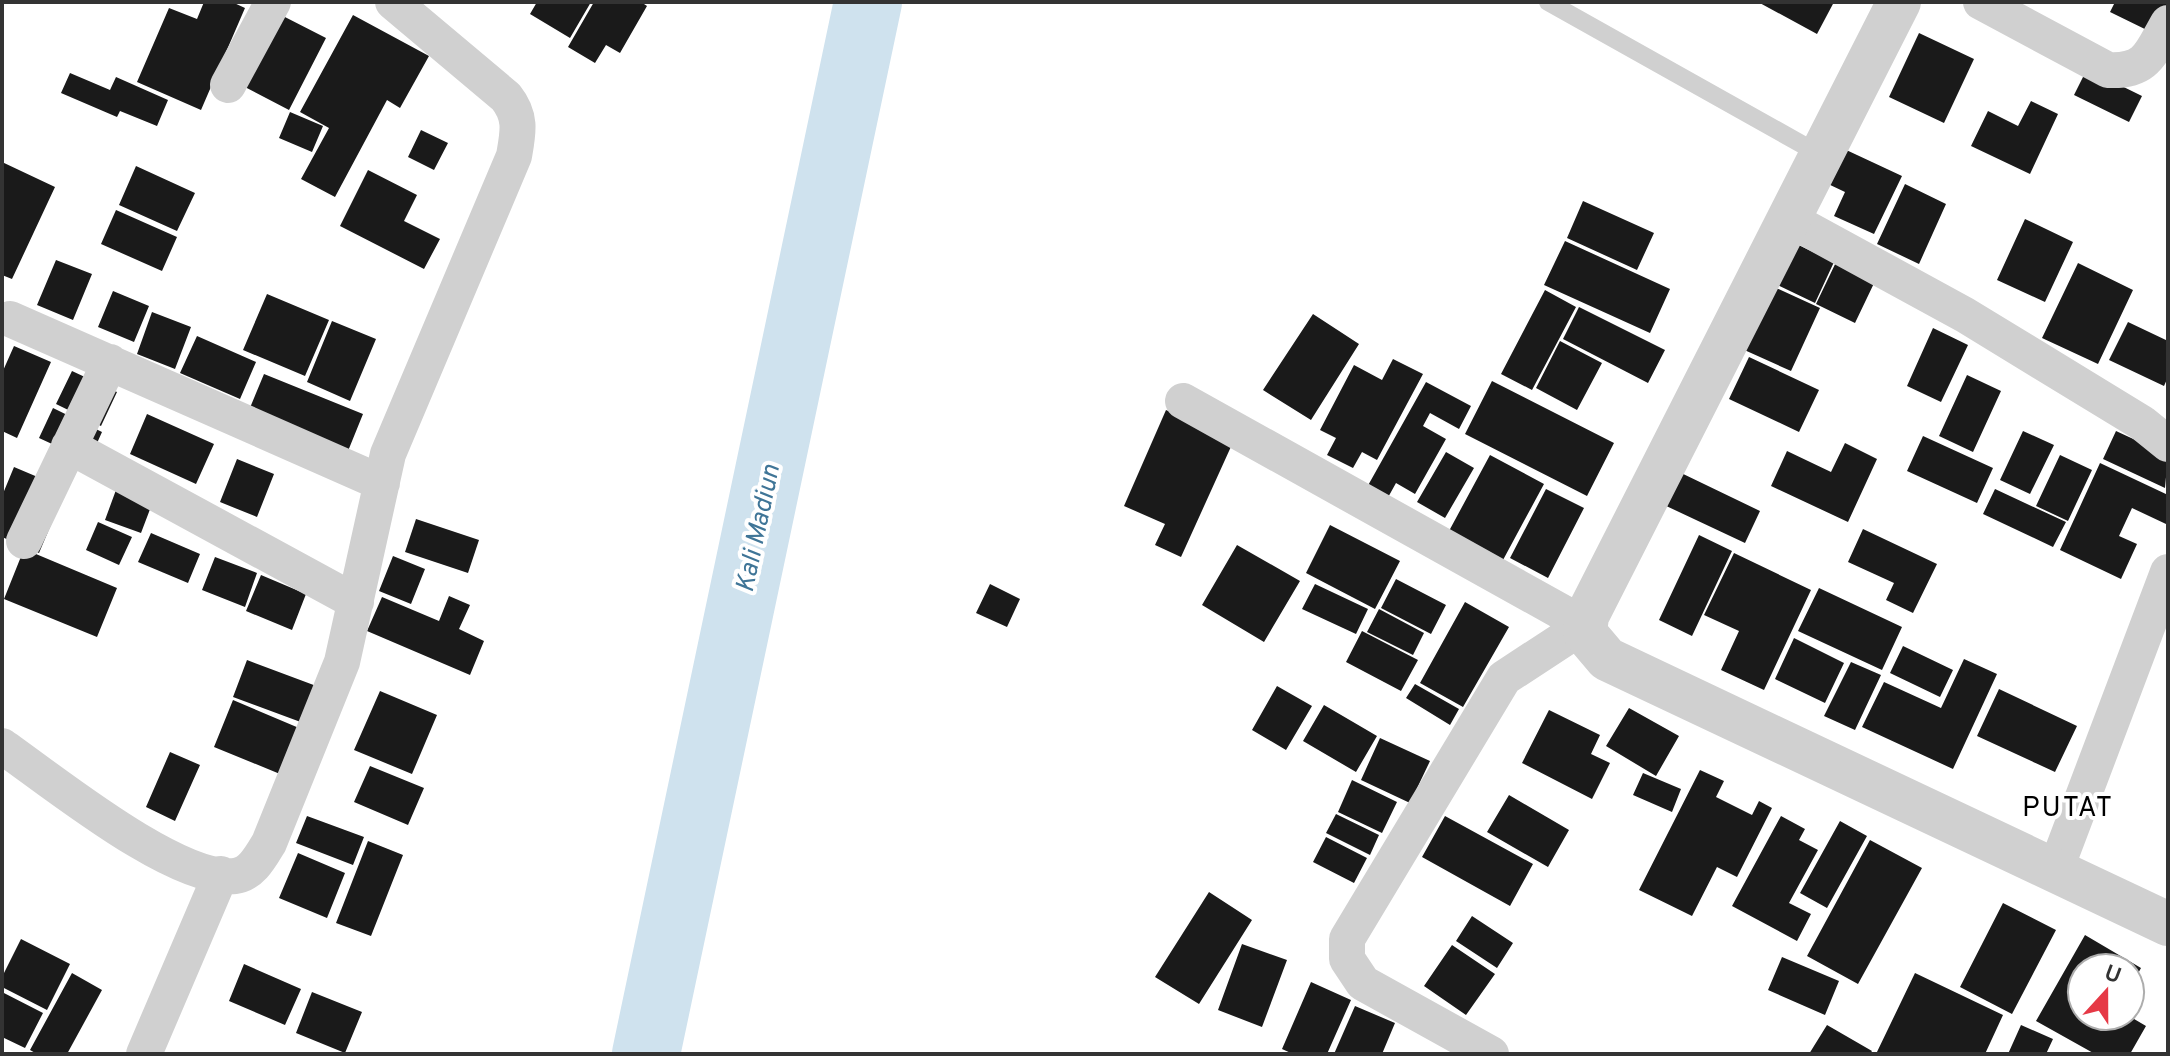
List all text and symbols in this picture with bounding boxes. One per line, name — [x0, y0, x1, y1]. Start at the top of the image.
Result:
water label: Kali Madiun — [730, 462, 789, 596]
district label: PUTAT — [2022, 791, 2114, 827]
north arrow — [2066, 952, 2146, 1032]
text: U — [2100, 960, 2124, 991]

